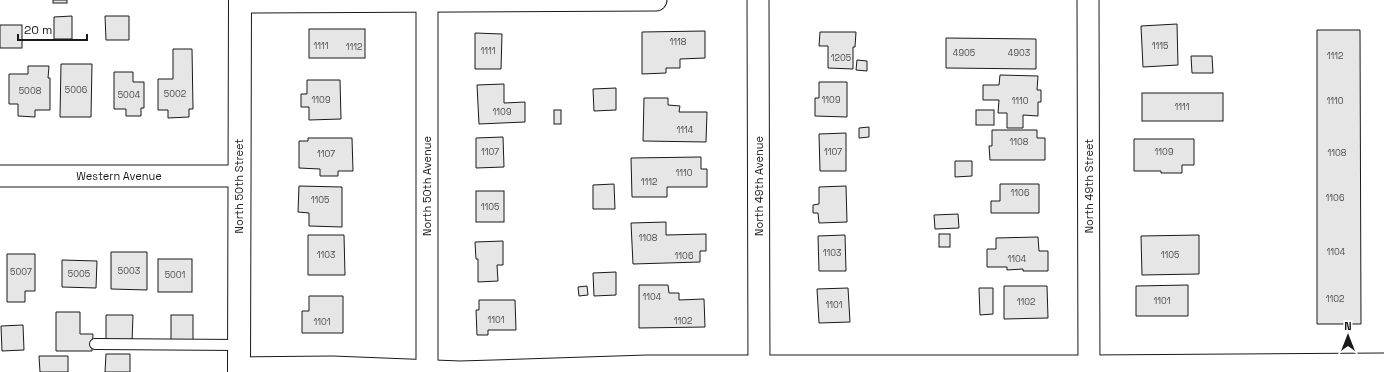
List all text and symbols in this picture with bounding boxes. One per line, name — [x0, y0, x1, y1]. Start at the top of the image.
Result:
scale bar — [18, 16, 87, 42]
text: 20 m — [24, 22, 52, 38]
house number: 1118 — [670, 36, 687, 48]
house number: 1111 — [313, 40, 329, 52]
house number: 1115 — [1152, 40, 1168, 52]
house number: 1112 — [346, 41, 362, 53]
house number: 1111 — [480, 45, 496, 57]
house number: 4905 — [953, 47, 975, 59]
house number: 4903 — [1008, 47, 1030, 59]
house number: 1112 — [1327, 50, 1343, 62]
house number: 1205 — [831, 52, 851, 64]
house number: 5006 — [65, 84, 88, 96]
house number: 5008 — [19, 85, 42, 97]
house number: 5002 — [164, 88, 186, 100]
house number: 5004 — [118, 89, 141, 101]
house number: 1109 — [312, 94, 330, 106]
house number: 1109 — [822, 94, 840, 106]
house number: 1110 — [1011, 95, 1029, 107]
house number: 1110 — [1326, 95, 1344, 107]
house number: 1111 — [1174, 101, 1190, 113]
house number: 1109 — [493, 106, 511, 118]
house number: 1114 — [677, 124, 694, 136]
street label: North 50th Avenue — [420, 136, 434, 236]
street label: North 49th Avenue — [752, 136, 766, 236]
house number: 1108 — [1010, 136, 1029, 148]
street label: North 50th Street — [232, 139, 246, 233]
street label: North 49th Street — [1082, 139, 1096, 233]
house number: 1107 — [481, 146, 499, 158]
house number: 1107 — [824, 146, 842, 158]
house number: 1109 — [1155, 146, 1173, 158]
house number: 1108 — [1328, 147, 1347, 159]
house number: 1107 — [317, 148, 335, 160]
house number: 1110 — [675, 167, 693, 179]
street label: Western Avenue — [76, 169, 162, 183]
house number: 1112 — [641, 176, 657, 188]
house number: 1106 — [1011, 187, 1030, 199]
house number: 1106 — [1326, 192, 1345, 204]
house number: 1105 — [311, 194, 329, 206]
house number: 1105 — [481, 201, 499, 213]
house number: 1108 — [639, 232, 658, 244]
house number: 1104 — [1327, 246, 1346, 258]
house number: 1103 — [823, 247, 841, 259]
house number: 1103 — [317, 249, 335, 261]
house number: 1105 — [1161, 249, 1179, 261]
house number: 1106 — [675, 250, 694, 262]
house number: 1104 — [1008, 253, 1027, 265]
house number: 5003 — [118, 265, 140, 277]
house number: 5007 — [10, 266, 32, 278]
house number: 5005 — [68, 268, 90, 280]
house number: 5001 — [165, 269, 186, 281]
house number: 1104 — [643, 291, 662, 303]
house number: 1102 — [1326, 293, 1344, 305]
house number: 1101 — [1153, 295, 1171, 307]
house number: 1102 — [1017, 296, 1035, 308]
house number: 1101 — [825, 299, 843, 311]
house number: 1101 — [487, 314, 505, 326]
house number: 1102 — [674, 315, 692, 327]
house number: 1101 — [313, 316, 331, 328]
north arrow — [1328, 316, 1368, 356]
text: N — [1344, 319, 1352, 333]

